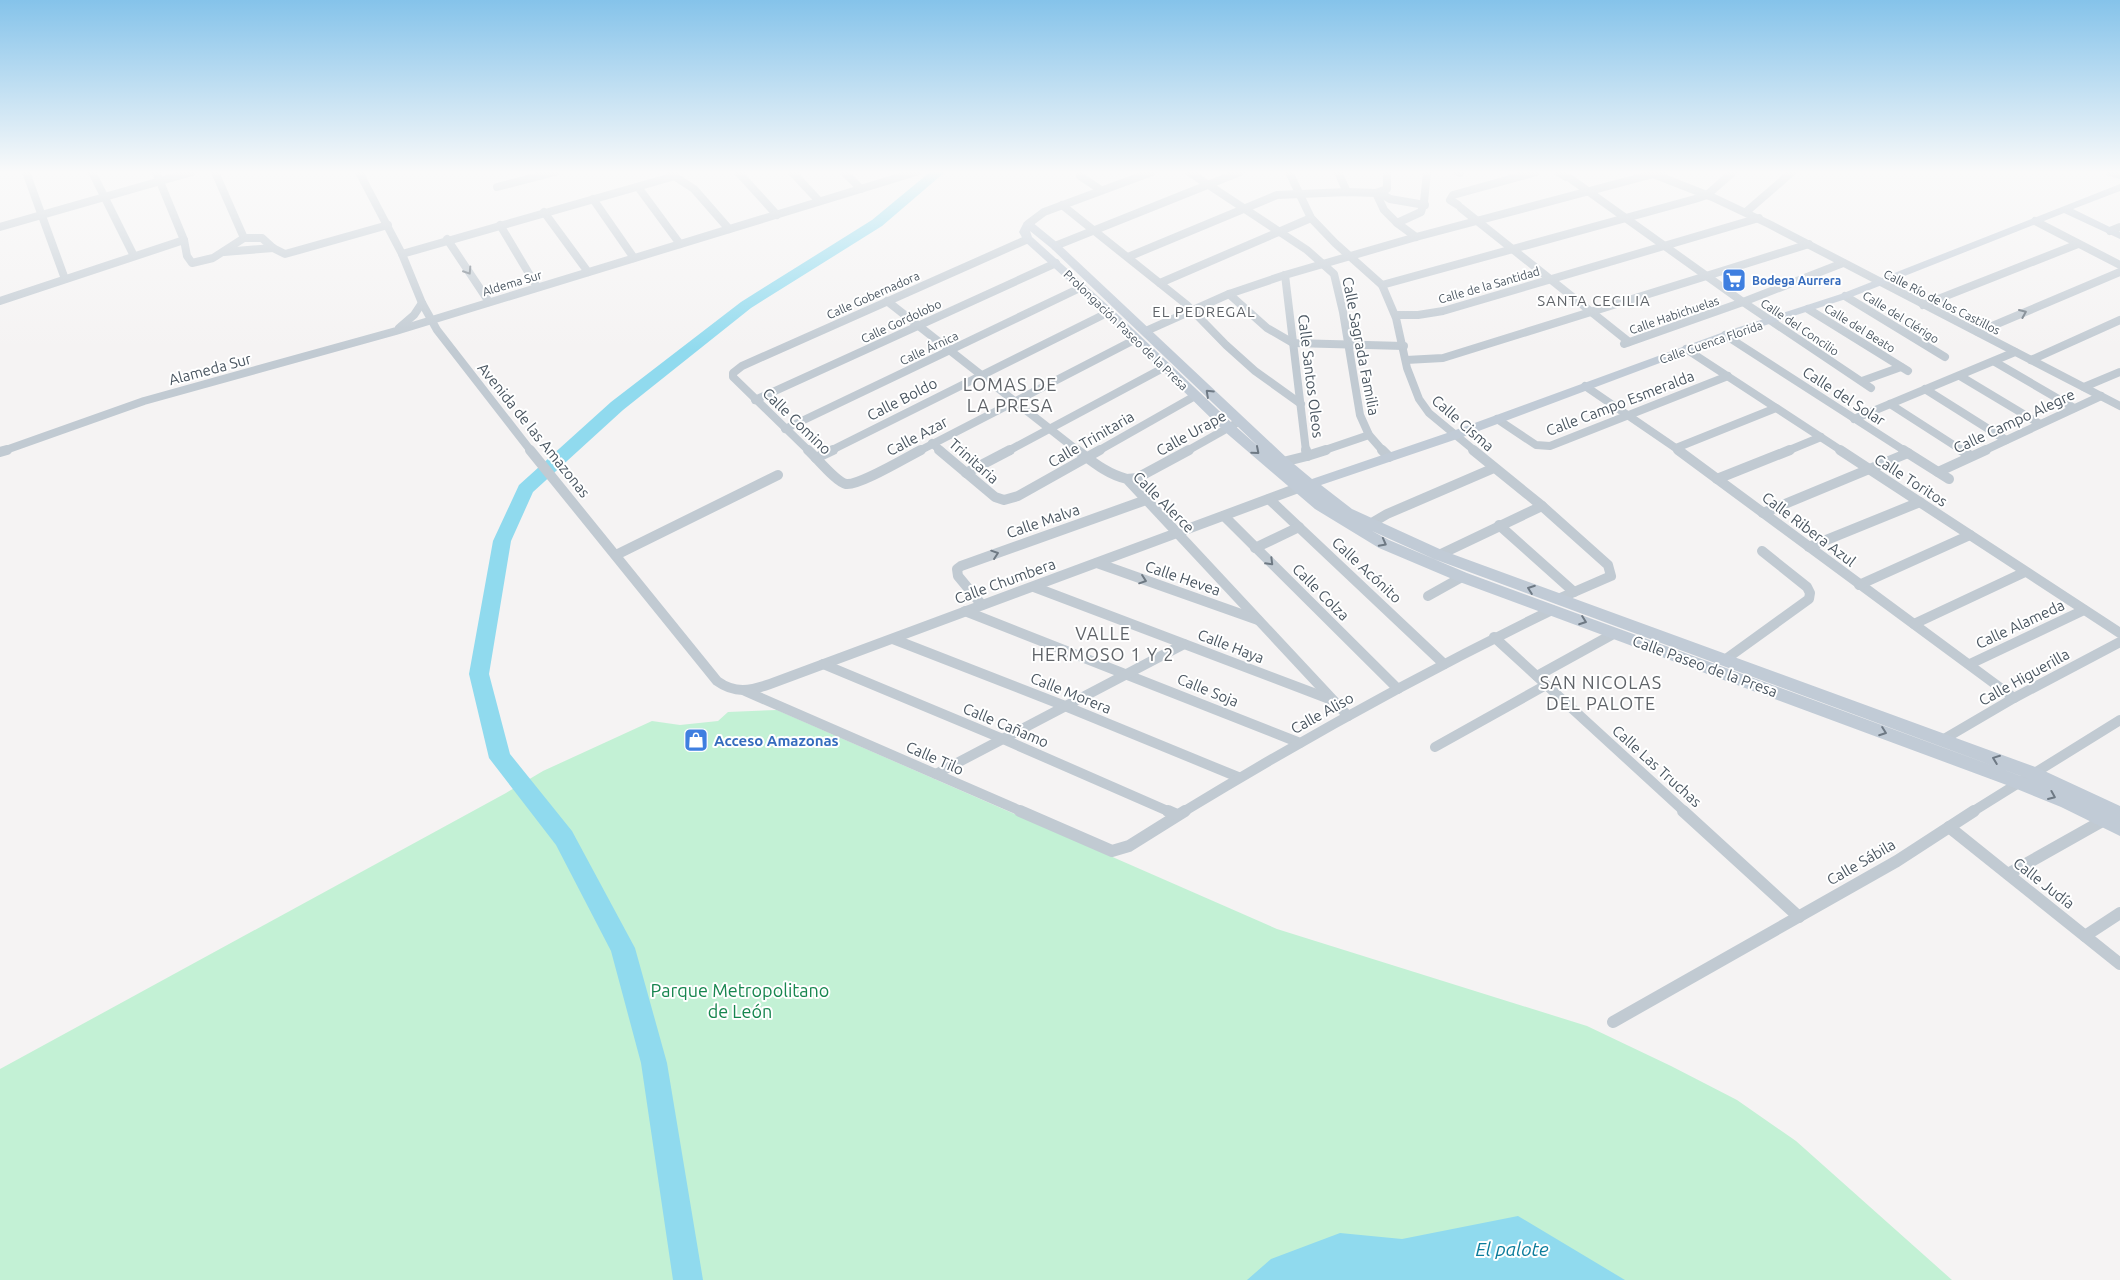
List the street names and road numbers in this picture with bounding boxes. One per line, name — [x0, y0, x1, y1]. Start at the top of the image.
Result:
street label: Calle de la Santidad — [1437, 264, 1541, 306]
street label: Prolongación Paseo de la Presa — [1061, 267, 1191, 393]
street label: Calle Río de los Castillos — [1882, 267, 2002, 337]
street label: Aldema Sur — [481, 268, 544, 298]
street label: Calle Gobernadora — [825, 269, 921, 321]
street label: Calle Sagrada Familia — [1339, 275, 1383, 417]
street label: Calle del Clérigo — [1861, 288, 1941, 346]
street label: Calle Habichuelas — [1627, 294, 1721, 336]
street label: Calle del Concilio — [1758, 296, 1842, 358]
street label: Calle Gordolobo — [859, 297, 943, 345]
street label: Calle del Beato — [1822, 301, 1898, 355]
street label: Calle Santos Oleos — [1295, 313, 1327, 439]
street label: Calle Cuenca Florida — [1658, 318, 1764, 366]
street label: Calle Árnica — [898, 329, 960, 367]
street label: Alameda Sur — [167, 350, 253, 388]
street label: Avenida de las Amazonas — [475, 359, 593, 501]
street label: Calle del Solar — [1800, 363, 1889, 429]
street label: Calle Campo Esmeralda — [1544, 367, 1696, 439]
street label: Calle Boldo — [864, 374, 940, 424]
street label: Calle Comino — [759, 384, 835, 458]
street label: Calle Campo Alegre — [1951, 385, 2077, 457]
street label: Calle Cisma — [1429, 391, 1497, 455]
street label: Calle Urape — [1153, 407, 1229, 459]
street label: Calle Trinitaria — [1045, 408, 1137, 470]
street label: Calle Azar — [884, 413, 951, 459]
street label: Trinitaria — [946, 435, 1002, 487]
street label: Calle Toritos — [1871, 450, 1951, 510]
street label: Calle Alerce — [1130, 468, 1198, 536]
street label: Calle Ribera Azul — [1759, 488, 1859, 570]
street label: Calle Malva — [1004, 501, 1082, 541]
street label: Calle Acónito — [1329, 534, 1405, 606]
street label: Calle Chumbera — [952, 555, 1058, 607]
street label: Calle Hevea — [1143, 557, 1223, 599]
street label: Calle Colza — [1289, 560, 1353, 624]
street label: Calle Alameda — [1973, 596, 2067, 652]
street label: Calle Haya — [1195, 626, 1267, 666]
street label: Calle Paseo de la Presa — [1630, 632, 1780, 700]
street label: Calle Higuerilla — [1976, 645, 2072, 709]
street label: Calle Morera — [1028, 669, 1114, 717]
street label: Calle Soja — [1175, 670, 1241, 710]
street label: Calle Aliso — [1288, 689, 1356, 737]
street label: Calle Cañamo — [961, 699, 1051, 751]
street label: Calle Las Truchas — [1609, 722, 1705, 810]
street label: Calle Tilo — [903, 738, 967, 778]
street label: Calle Sábila — [1824, 836, 1898, 888]
street label: Calle Judía — [2010, 854, 2078, 912]

